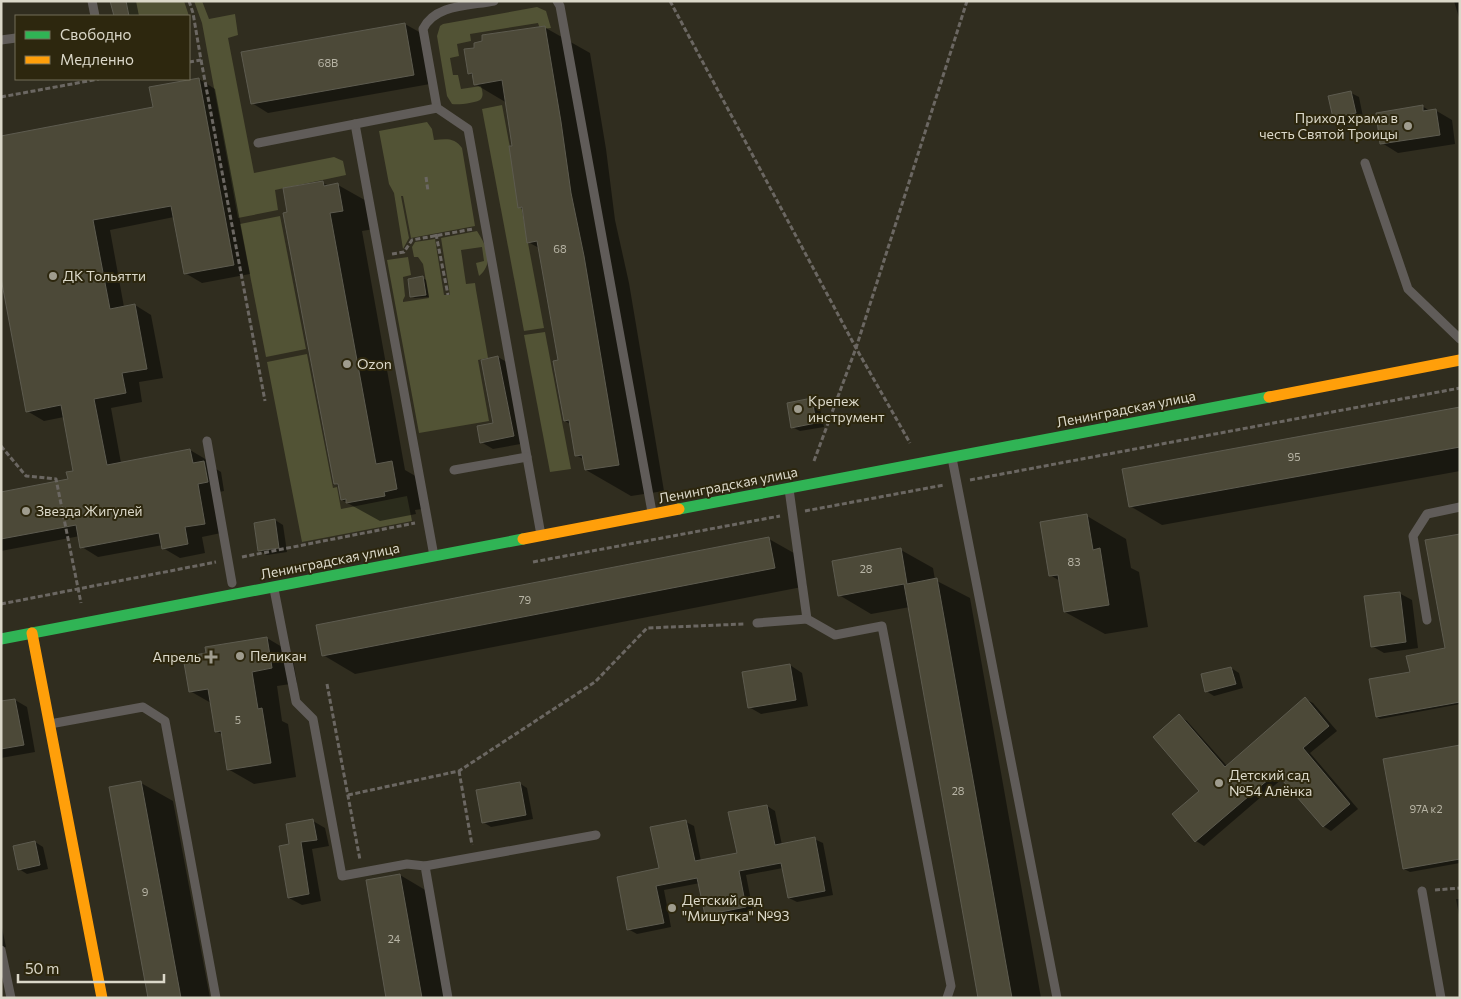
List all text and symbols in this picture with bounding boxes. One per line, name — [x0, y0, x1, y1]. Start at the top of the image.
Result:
legend — [15, 15, 190, 80]
text: Свободно — [60, 25, 131, 43]
text: Медленно — [60, 50, 134, 68]
house number: 68В — [318, 56, 338, 69]
place label: Приход храма в честь Святой Троицы — [1259, 109, 1398, 142]
marker: Приход храма в честь Святой Троицы — [1402, 120, 1414, 132]
house number: 68 — [553, 242, 567, 255]
place label: ДК Тольятти — [63, 267, 146, 284]
marker: ДК Тольятти — [47, 270, 59, 282]
place label: Ozon — [357, 355, 392, 372]
marker: Ozon — [341, 358, 353, 370]
street label: Ленинградская улица — [1055, 387, 1197, 430]
place label: Крепеж инструмент — [808, 392, 885, 425]
marker: Крепеж инструмент — [792, 403, 804, 415]
house number: 95 — [1288, 450, 1301, 463]
street label: Ленинградская улица — [657, 463, 799, 506]
place label: Звезда Жигулей — [36, 502, 143, 519]
marker: Звезда Жигулей — [20, 505, 32, 517]
street label: Ленинградская улица — [259, 539, 401, 582]
house number: 83 — [1068, 555, 1080, 568]
house number: 28 — [860, 562, 873, 575]
house number: 79 — [519, 593, 532, 606]
place label: Пеликан — [250, 647, 307, 664]
place label: Апрель — [153, 648, 201, 665]
marker: Пеликан — [234, 650, 246, 662]
marker: Апрель — [205, 651, 217, 663]
house number: 5 — [235, 713, 241, 726]
place label: Детский сад №54 Алёнка — [1229, 766, 1312, 799]
marker: Детский сад №54 Алёнка — [1213, 777, 1225, 789]
house number: 28 — [952, 784, 965, 797]
house number: 97А к2 — [1409, 802, 1443, 815]
house number: 9 — [142, 885, 149, 898]
place label: Детский сад "Мишутка" №93 — [682, 891, 790, 924]
marker: Детский сад "Мишутка" №93 — [666, 902, 678, 914]
house number: 24 — [388, 932, 401, 945]
scale bar — [18, 952, 164, 984]
text: 50 m — [25, 959, 59, 977]

